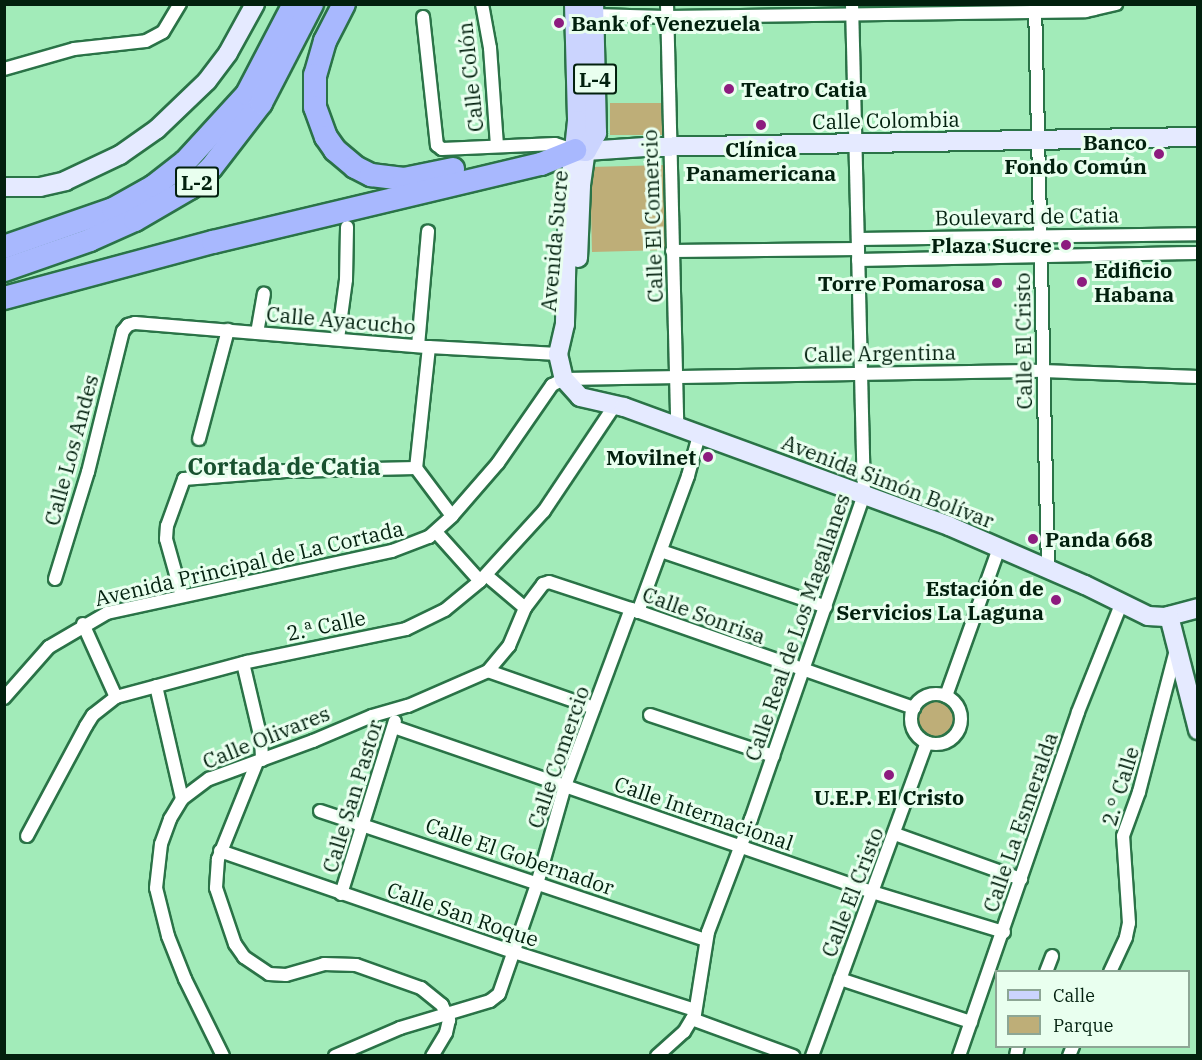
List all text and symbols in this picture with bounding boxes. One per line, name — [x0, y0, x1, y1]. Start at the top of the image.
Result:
place label: Bank of Venezuela — [571, 10, 761, 36]
marker: Bank of Venezuela — [552, 16, 566, 30]
street label: Calle Colón — [452, 21, 488, 133]
road number: L-4 — [572, 62, 618, 96]
place label: Teatro Catia — [741, 76, 867, 102]
marker: Teatro Catia — [722, 82, 736, 96]
street label: Calle Colombia — [812, 106, 960, 134]
marker: Clínica Panamericana — [752, 116, 770, 134]
street label: Calle El Comercio — [636, 129, 668, 303]
place label: Banco Fondo Común — [1004, 129, 1147, 179]
place label: Clínica Panamericana — [686, 136, 836, 186]
marker: Banco Fondo Común — [1152, 147, 1166, 161]
road number: L-2 — [174, 165, 220, 199]
street label: Avenida Sucre — [535, 169, 573, 313]
street label: Boulevard de Catia — [934, 202, 1120, 230]
place label: Plaza Sucre — [931, 232, 1052, 258]
marker: Plaza Sucre — [1057, 236, 1075, 254]
place label: Edificio Habana — [1094, 257, 1174, 307]
place label: Torre Pomarosa — [818, 270, 985, 296]
street label: Calle El Cristo — [1009, 272, 1037, 410]
marker: Edificio Habana — [1075, 275, 1089, 289]
marker: Torre Pomarosa — [990, 276, 1004, 290]
street label: Calle Ayacucho — [265, 301, 417, 339]
street label: Calle Argentina — [804, 339, 956, 367]
street label: Calle Los Andes — [39, 372, 103, 528]
street label: Avenida Simón Bolívar — [778, 429, 998, 533]
place label: Movilnet — [606, 444, 696, 470]
marker: Movilnet — [701, 450, 715, 464]
district label: Cortada de Catia — [187, 453, 381, 481]
street label: Calle Real de Los Magallanes — [739, 490, 855, 764]
street label: Avenida Principal de La Cortada — [92, 515, 406, 611]
place label: Panda 668 — [1045, 526, 1153, 552]
marker: Panda 668 — [1026, 532, 1040, 546]
place label: Estación de Servicios La Laguna — [836, 575, 1044, 625]
street label: Calle Sonrisa — [639, 581, 769, 649]
marker: Estación de Servicios La Laguna — [1049, 593, 1063, 607]
street label: 2.ª Calle — [284, 604, 368, 646]
street label: Calle Comercio — [522, 683, 594, 831]
street label: Calle Olivares — [199, 700, 333, 774]
street label: Calle San Pastor — [317, 716, 387, 876]
street label: Calle La Esmeralda — [977, 729, 1063, 915]
street label: 2.° Calle — [1096, 743, 1144, 829]
marker: U.E.P. El Cristo — [882, 768, 896, 782]
street label: Calle Internacional — [611, 771, 797, 855]
place label: U.E.P. El Cristo — [814, 784, 964, 810]
street label: Calle El Gobernador — [423, 812, 617, 900]
street label: Calle El Cristo — [816, 824, 888, 960]
street label: Calle San Roque — [384, 876, 542, 952]
legend — [995, 970, 1190, 1048]
text: Calle — [1053, 984, 1095, 1007]
text: Parque — [1053, 1014, 1113, 1037]

